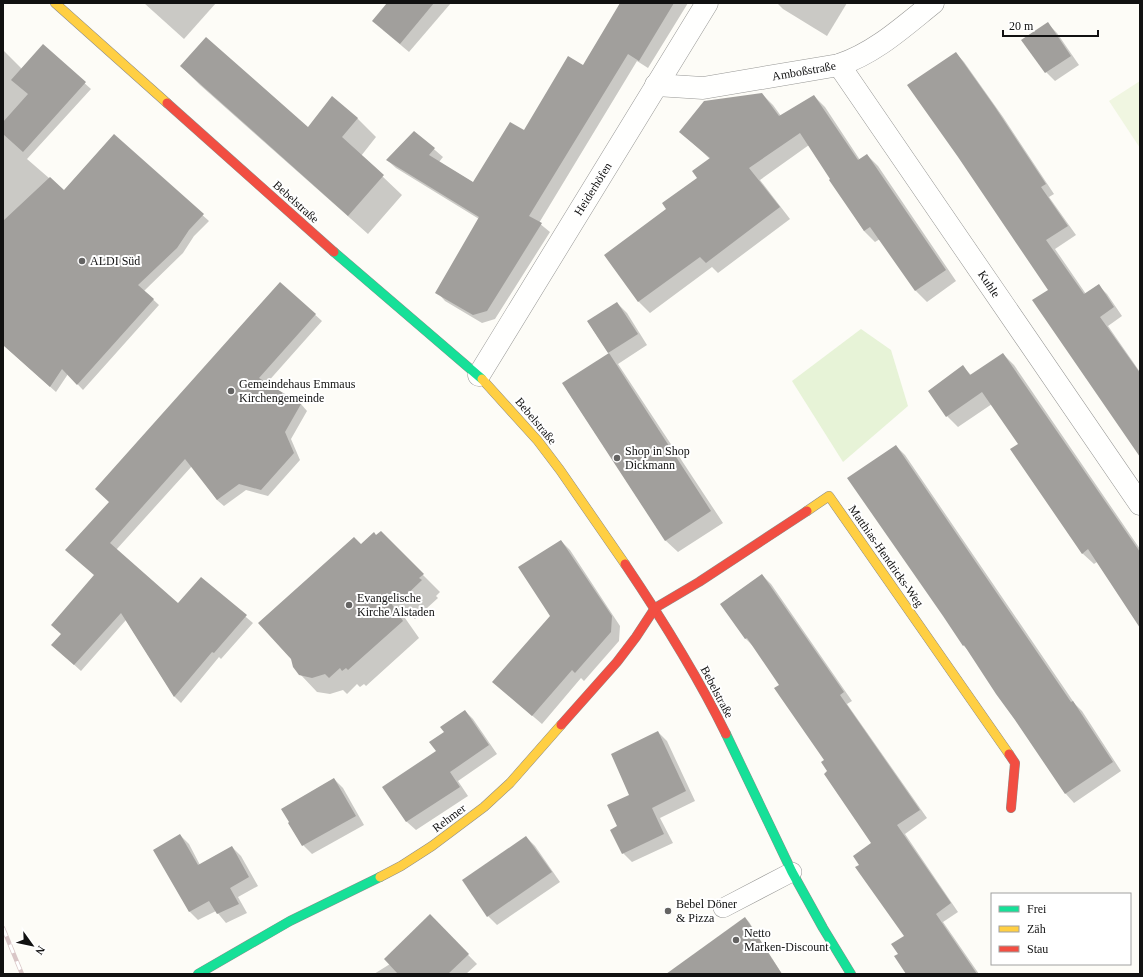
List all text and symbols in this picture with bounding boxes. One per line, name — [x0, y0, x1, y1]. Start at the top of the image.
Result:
scale bar — [1003, 12, 1098, 38]
text: 20 m — [1009, 19, 1034, 33]
street label: Amboßstraße — [771, 58, 837, 84]
street label: Heiderhöfen — [571, 160, 615, 218]
street label: Bebelstraße — [270, 178, 322, 226]
place label: ALDI Süd — [90, 254, 140, 268]
marker: ALDI Süd — [77, 256, 87, 266]
street label: Kuhle — [975, 268, 1003, 300]
place label: Gemeindehaus Emmaus Kirchengemeinde — [239, 377, 356, 405]
marker: Gemeindehaus Emmaus Kirchengemeinde — [226, 386, 236, 396]
street label: Bebelstraße — [512, 395, 560, 447]
place label: Shop in Shop Dickmann — [625, 444, 690, 472]
marker: Shop in Shop Dickmann — [612, 453, 622, 463]
street label: Matthias-Hendricks-Weg — [846, 502, 926, 610]
place label: Evangelische Kirche Alstaden — [357, 591, 435, 619]
marker: Evangelische Kirche Alstaden — [344, 600, 354, 610]
street label: Bebelstraße — [698, 664, 736, 720]
street label: Rehmer — [430, 801, 468, 835]
legend — [991, 893, 1131, 965]
place label: Bebel Döner & Pizza — [676, 897, 737, 925]
text: Frei — [1027, 902, 1047, 916]
marker: Bebel Döner & Pizza — [663, 906, 673, 916]
text: Zäh — [1027, 922, 1046, 936]
north arrow — [12, 925, 52, 965]
place label: Netto Marken-Discount — [744, 926, 829, 954]
marker: Netto Marken-Discount — [731, 935, 741, 945]
text: Stau — [1027, 942, 1048, 956]
text: N — [33, 944, 48, 957]

